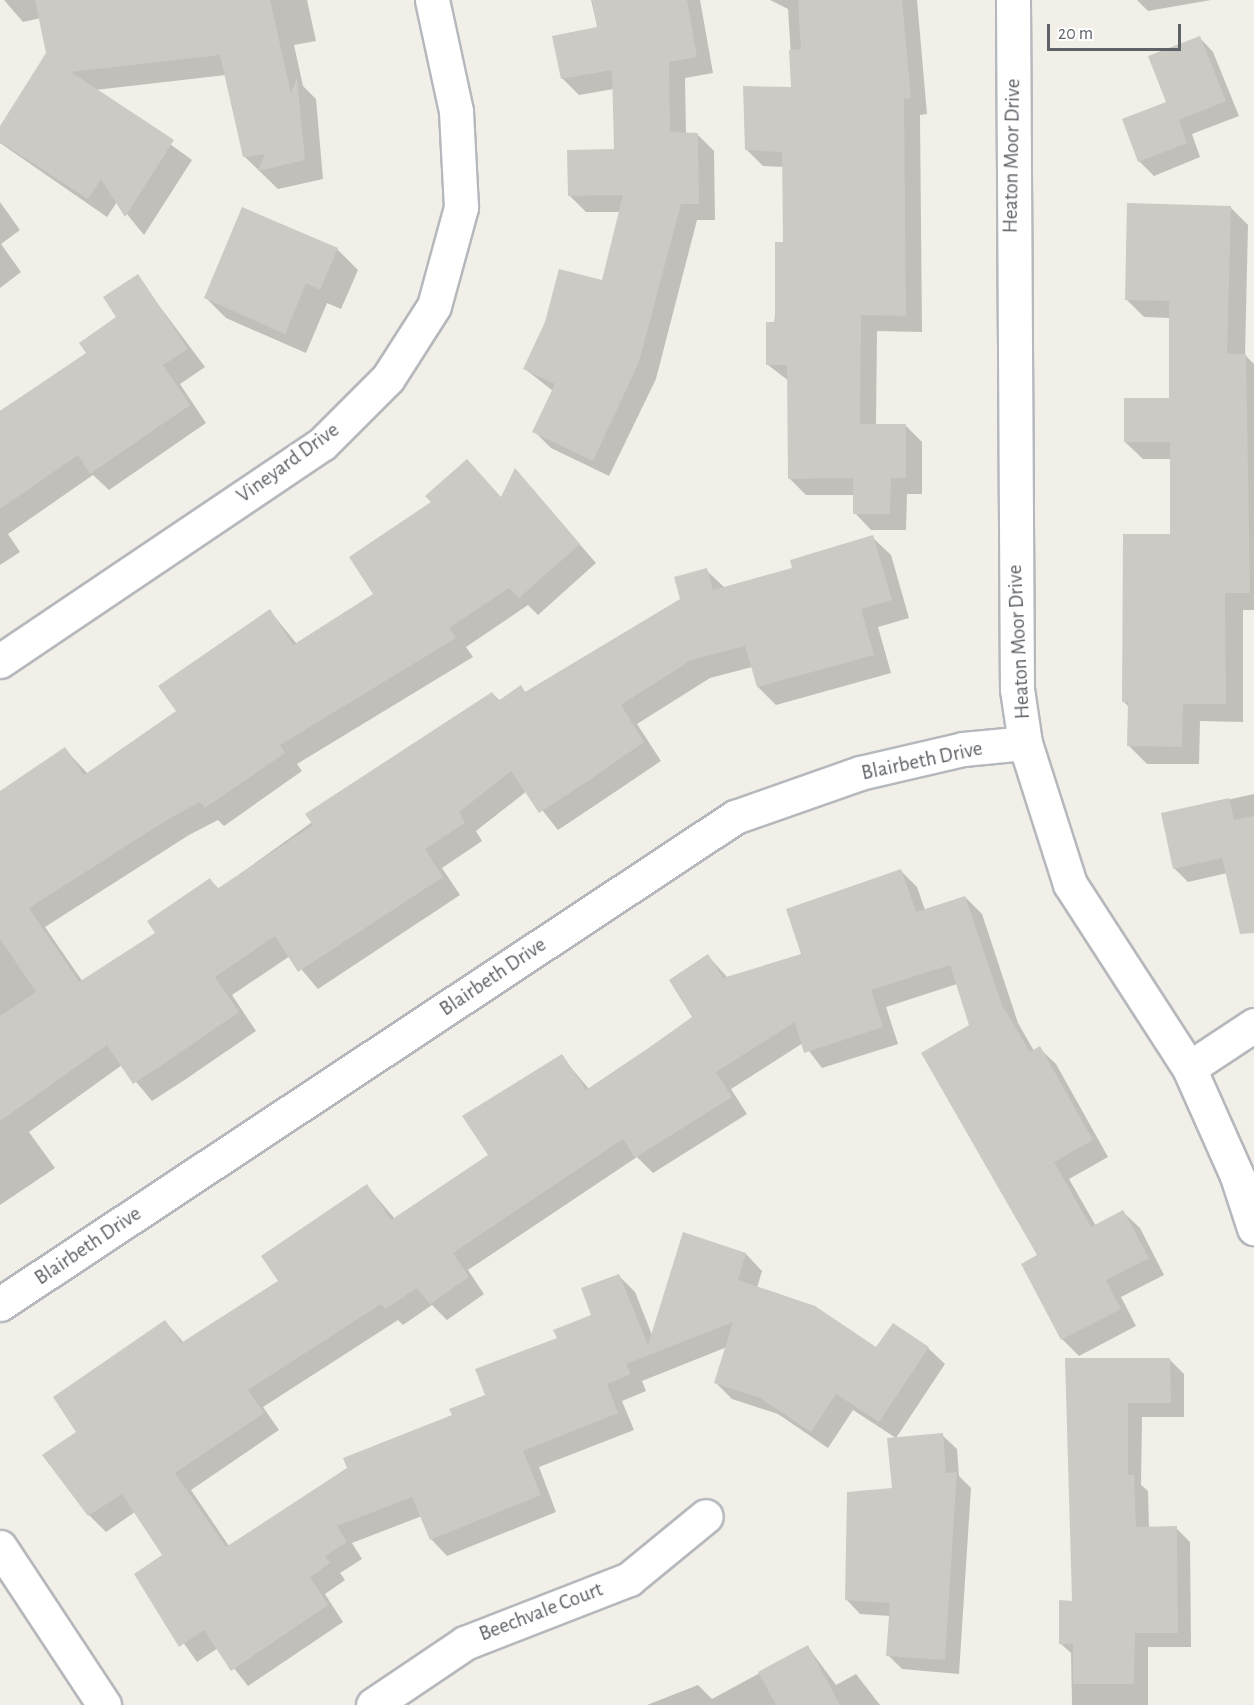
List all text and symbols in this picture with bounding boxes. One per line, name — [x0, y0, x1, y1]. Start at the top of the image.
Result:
scale bar — [1050, 12, 1184, 50]
text: 20 m — [1058, 25, 1093, 43]
street label: Heaton Moor Drive — [998, 78, 1026, 234]
street label: Vineyard Drive — [232, 417, 344, 509]
street label: Heaton Moor Drive — [1002, 564, 1036, 720]
street label: Blairbeth Drive — [859, 736, 985, 786]
street label: Blairbeth Drive — [435, 932, 551, 1022]
street label: Blairbeth Drive — [30, 1201, 146, 1291]
street label: Beechvale Court — [476, 1577, 606, 1647]

